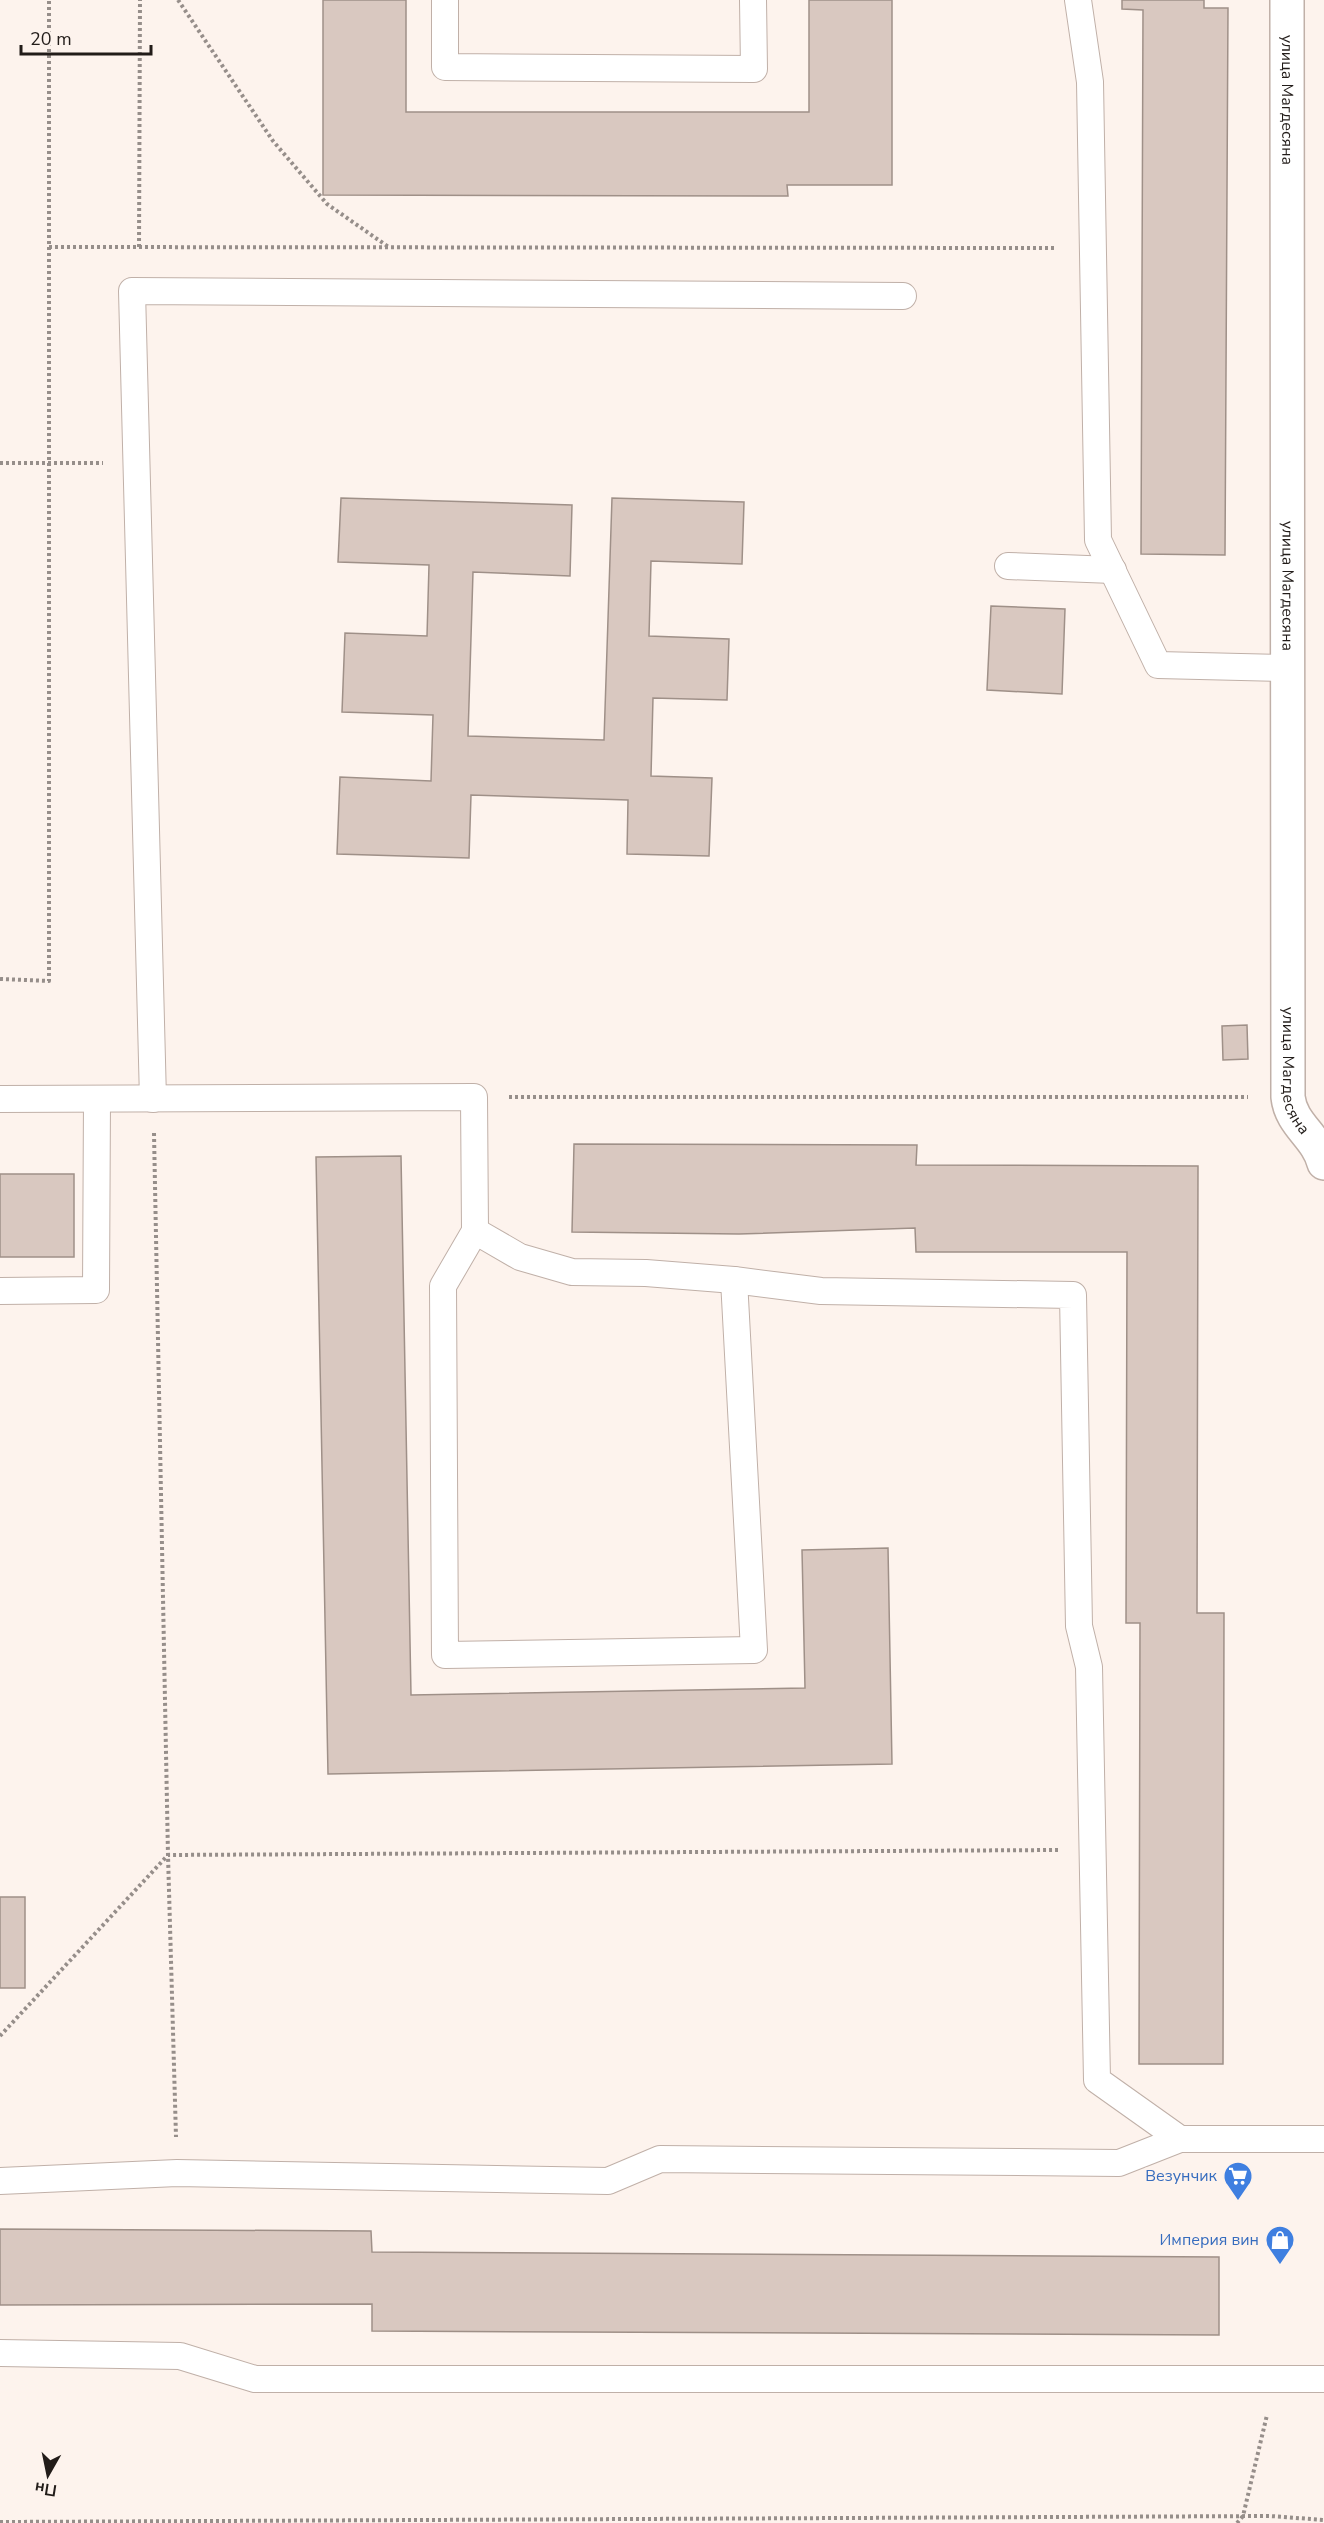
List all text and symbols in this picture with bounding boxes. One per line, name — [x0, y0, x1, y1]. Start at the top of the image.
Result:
scale bar — [21, 18, 152, 56]
text: 20 m — [30, 27, 72, 51]
street label: улица Магдесяна — [1276, 35, 1298, 165]
street label: улица Магдесяна — [1276, 521, 1299, 651]
street label: улица Магдесяна — [1277, 1007, 1315, 1139]
supermarket icon: Везунчик — [1222, 2160, 1254, 2202]
place label: Везунчик — [1145, 2165, 1218, 2187]
shop icon: Империя вин — [1264, 2224, 1296, 2266]
place label: Империя вин — [1160, 2229, 1259, 2251]
north arrow — [18, 2445, 78, 2505]
text: Пн — [33, 2476, 58, 2501]

